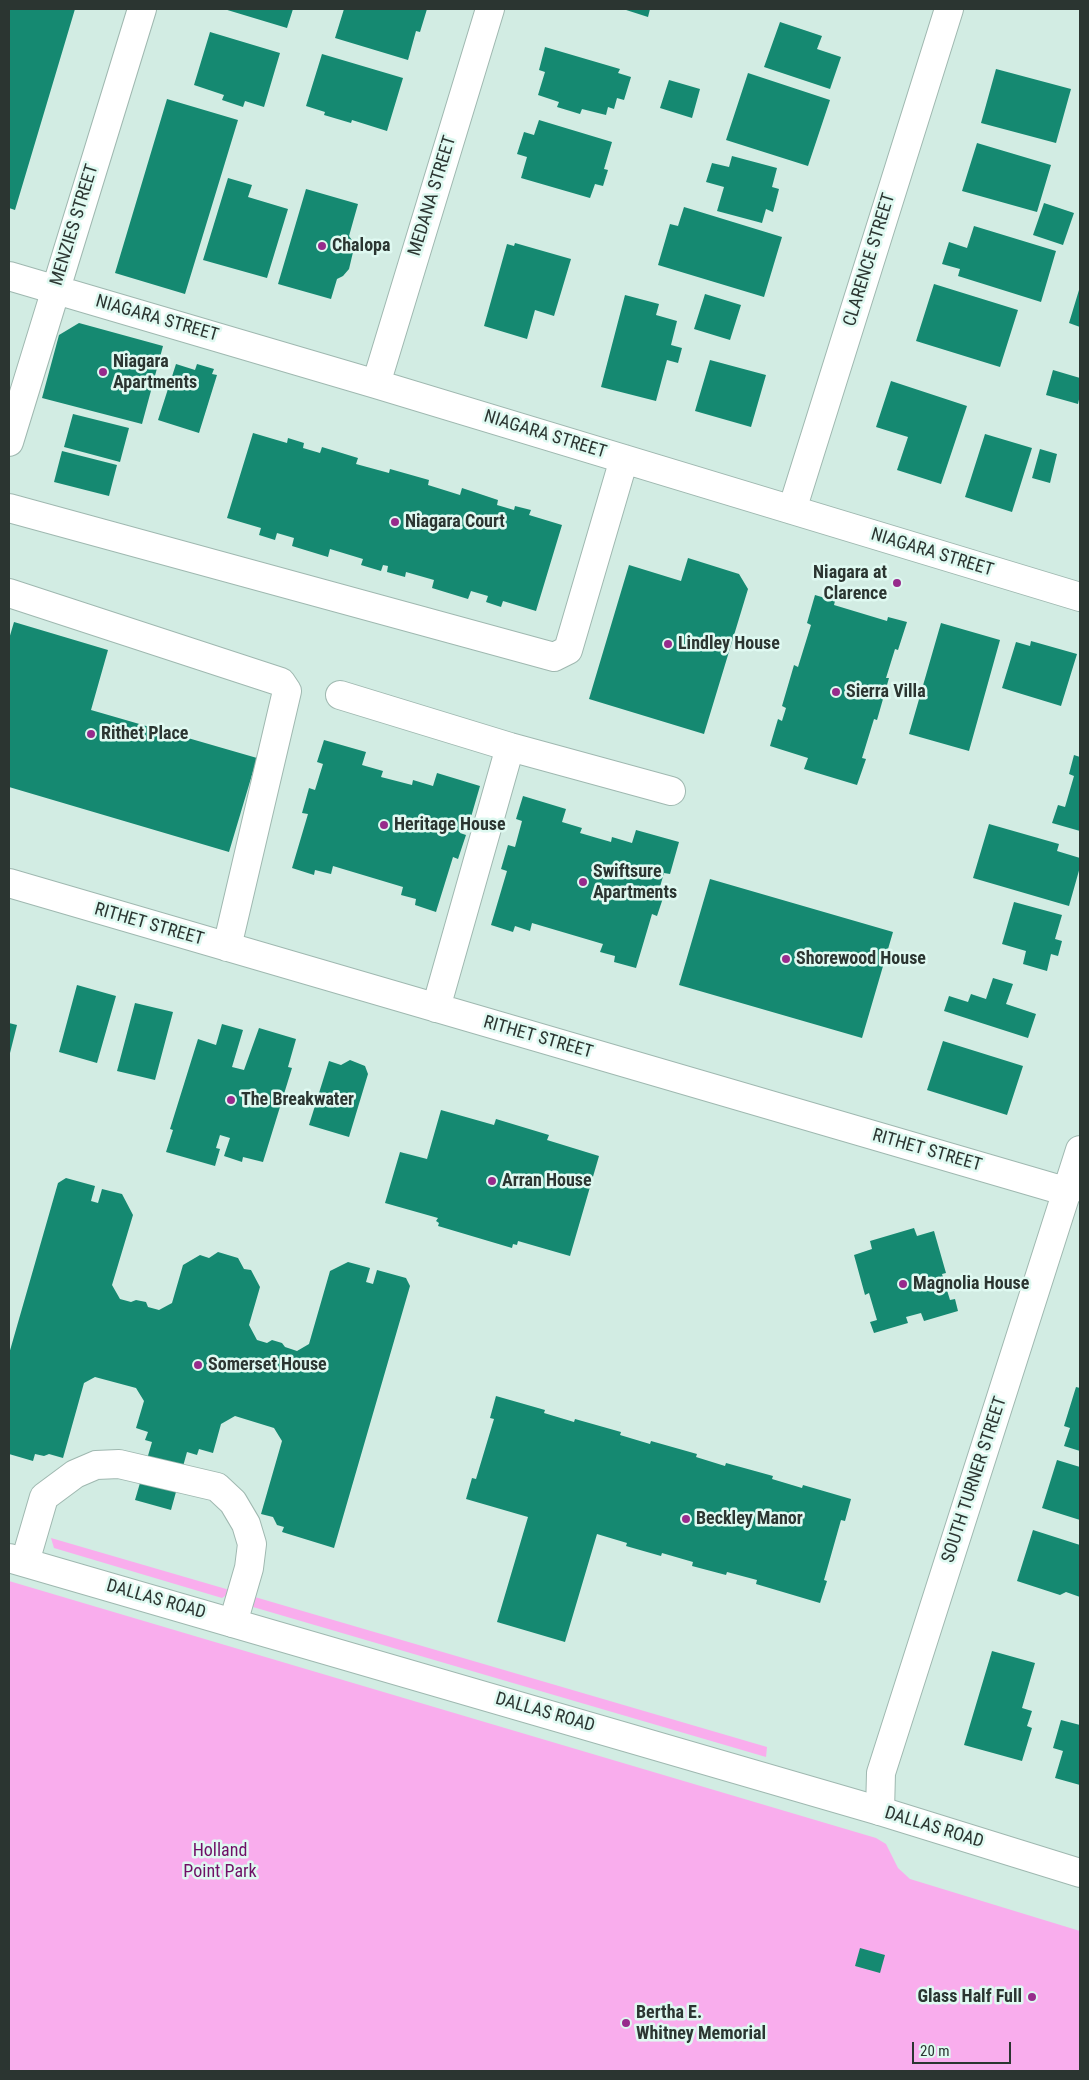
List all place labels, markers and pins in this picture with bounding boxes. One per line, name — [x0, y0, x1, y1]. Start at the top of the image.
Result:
place label: Chalopa — [332, 235, 390, 257]
marker: Chalopa — [316, 240, 328, 252]
place label: Niagara Apartments — [113, 351, 197, 394]
marker: Niagara Apartments — [97, 366, 109, 378]
place label: Niagara Court — [405, 511, 505, 533]
marker: Niagara Court — [389, 516, 401, 528]
place label: Niagara at Clarence — [813, 562, 887, 604]
marker: Niagara at Clarence — [891, 577, 903, 589]
place label: Lindley House — [678, 633, 780, 655]
marker: Lindley House — [662, 638, 674, 650]
place label: Sierra Villa — [846, 681, 926, 703]
marker: Sierra Villa — [830, 686, 842, 698]
place label: Rithet Place — [101, 723, 188, 745]
marker: Rithet Place — [85, 728, 97, 740]
place label: Heritage House — [394, 814, 506, 836]
marker: Heritage House — [378, 819, 390, 831]
place label: Swiftsure Apartments — [593, 861, 677, 904]
marker: Swiftsure Apartments — [577, 876, 589, 888]
place label: Shorewood House — [796, 948, 926, 970]
marker: Shorewood House — [780, 953, 792, 965]
place label: The Breakwater — [241, 1089, 354, 1111]
marker: The Breakwater — [225, 1094, 237, 1106]
place label: Arran House — [502, 1170, 592, 1192]
marker: Arran House — [486, 1175, 498, 1187]
place label: Magnolia House — [913, 1273, 1029, 1295]
marker: Magnolia House — [897, 1278, 909, 1290]
place label: Somerset House — [208, 1354, 327, 1376]
marker: Somerset House — [192, 1359, 204, 1371]
place label: Beckley Manor — [696, 1508, 803, 1530]
marker: Beckley Manor — [680, 1513, 692, 1525]
place label: Glass Half Full — [918, 1986, 1022, 2008]
marker: Glass Half Full — [1026, 1991, 1038, 2003]
place label: Bertha E. Whitney Memorial — [636, 2002, 766, 2045]
marker: Bertha E. Whitney Memorial — [620, 2017, 632, 2029]

